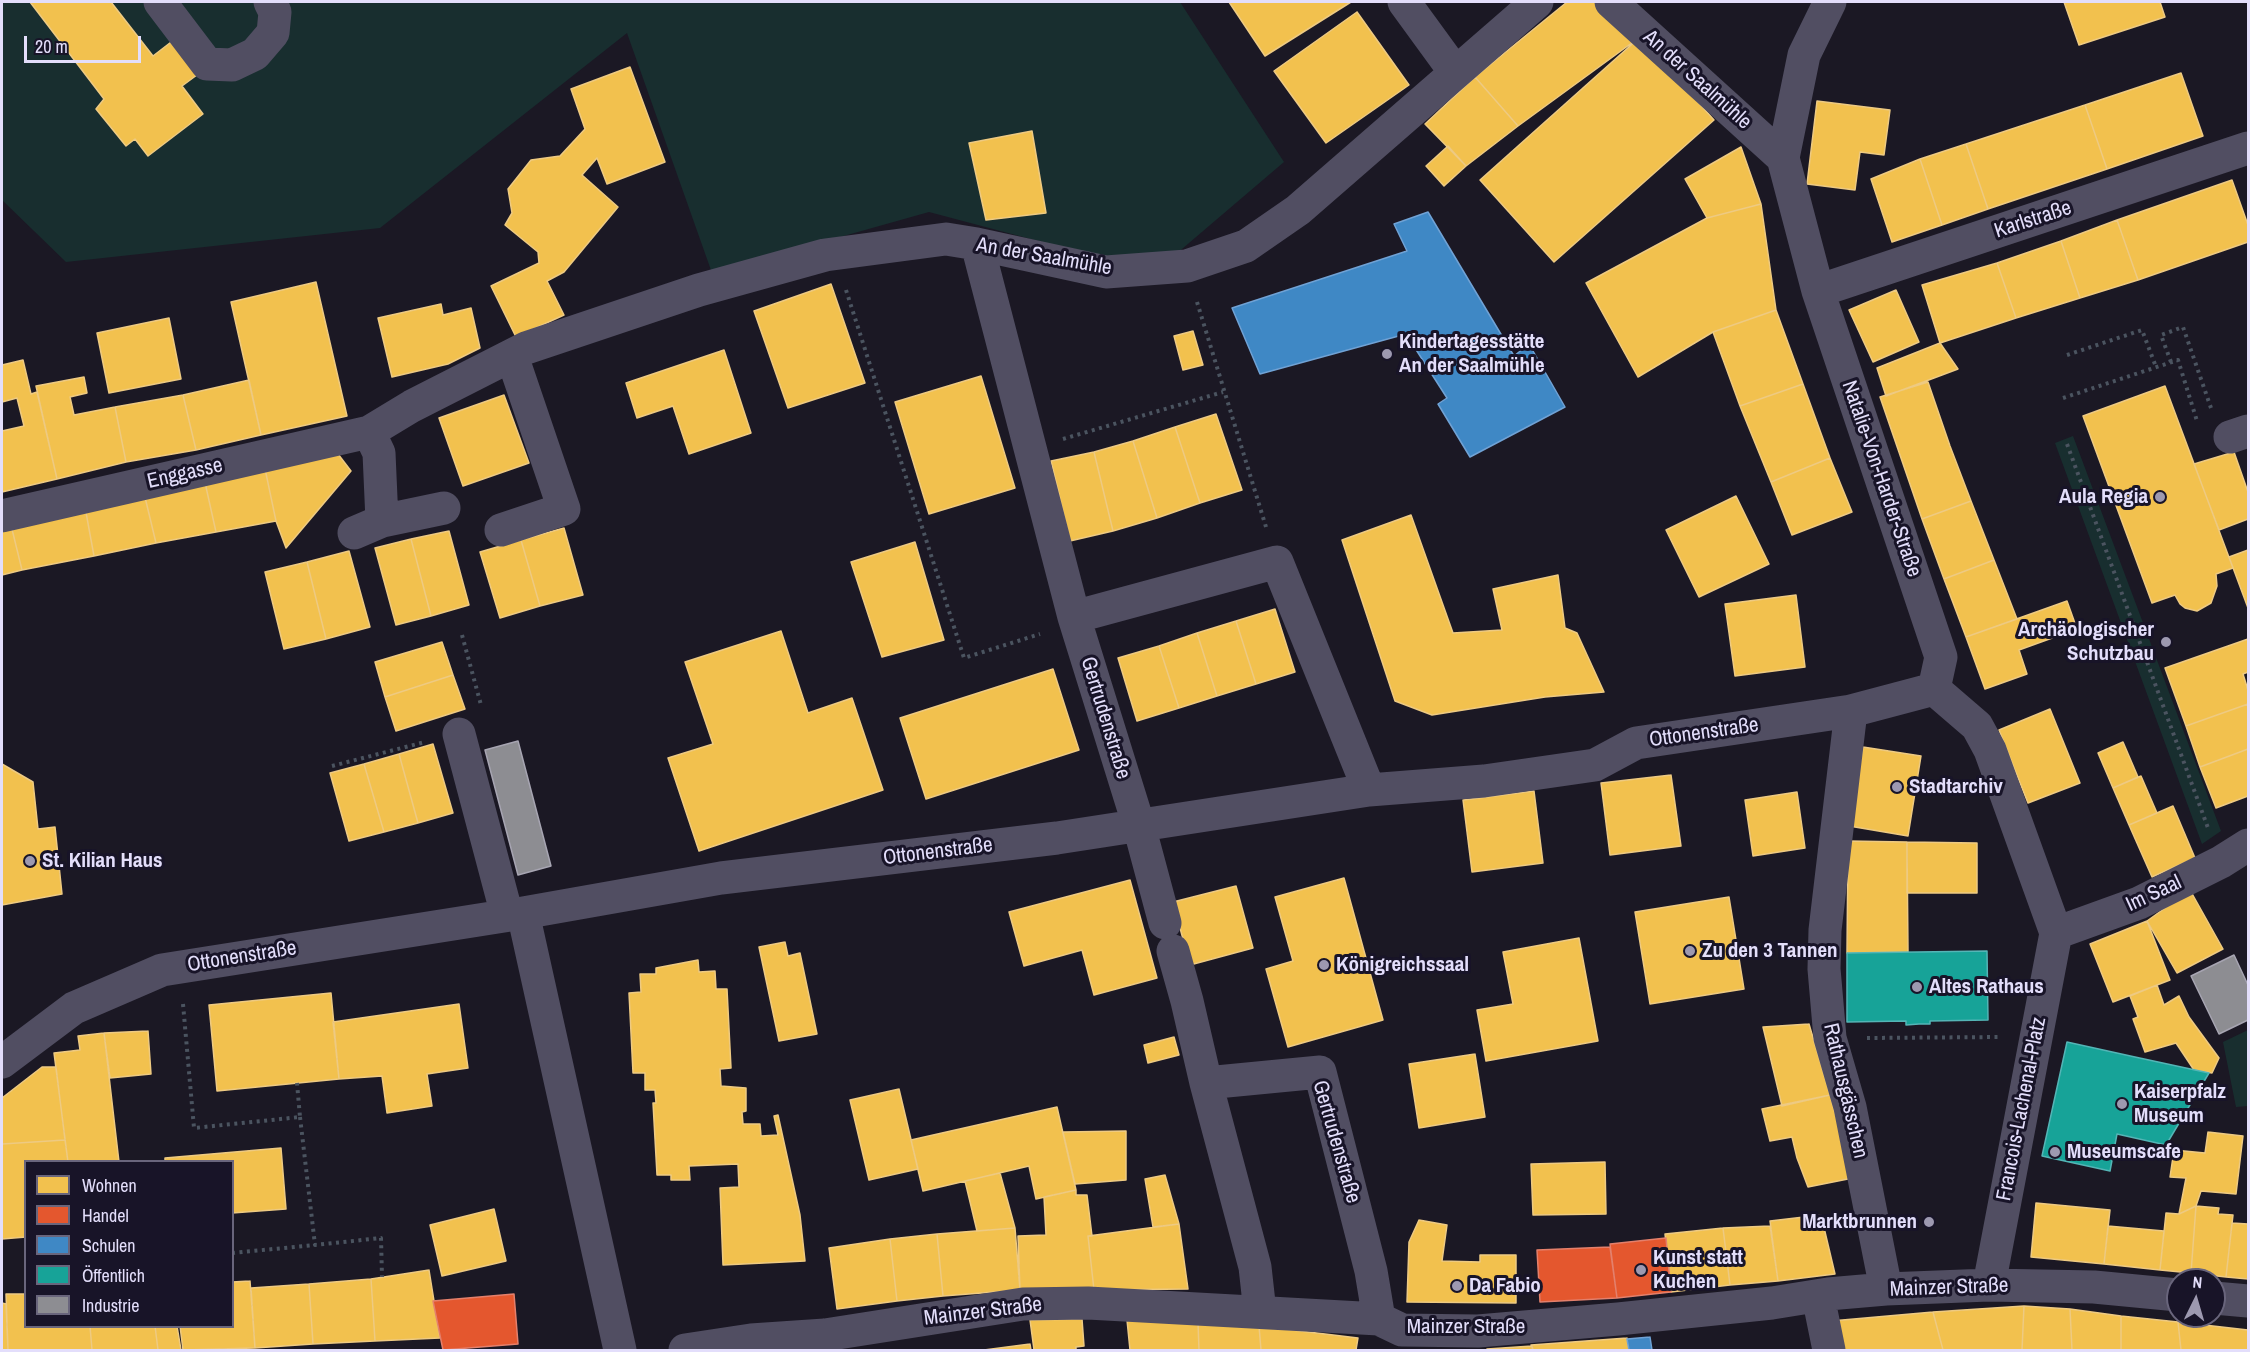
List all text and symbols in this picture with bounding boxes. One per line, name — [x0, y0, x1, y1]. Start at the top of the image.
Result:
scale bar — [27, 24, 144, 62]
street label: An der Saalmühle — [1638, 25, 1756, 135]
text: 20 m — [35, 34, 68, 59]
street label: Karlstraße — [1991, 196, 2075, 244]
street label: An der Saalmühle — [974, 233, 1114, 281]
place label: Kindertagesstätte An der Saalmühle — [1399, 329, 1544, 379]
marker: Kindertagesstätte An der Saalmühle — [1380, 347, 1394, 361]
street label: Natalie-Von-Harder-Straße — [1836, 378, 1926, 580]
street label: Enggasse — [145, 453, 225, 495]
place label: Aula Regia — [2059, 484, 2148, 510]
marker: Aula Regia — [2153, 490, 2167, 504]
place label: Archäologischer Schutzbau — [2018, 617, 2154, 667]
marker: Archäologischer Schutzbau — [2159, 635, 2173, 649]
street label: Gertrudenstraße — [1074, 654, 1136, 782]
street label: Ottonenstraße — [1648, 713, 1760, 753]
place label: Stadtarchiv — [1909, 774, 2003, 800]
marker: Stadtarchiv — [1890, 780, 1904, 794]
street label: Ottonenstraße — [882, 833, 994, 871]
place label: St. Kilian Haus — [42, 848, 163, 874]
marker: St. Kilian Haus — [23, 854, 37, 868]
street label: Im Saal — [2122, 870, 2186, 918]
street label: Ottonenstraße — [186, 936, 298, 978]
place label: Zu den 3 Tannen — [1702, 938, 1838, 964]
marker: Zu den 3 Tannen — [1683, 944, 1697, 958]
place label: Königreichssaal — [1336, 952, 1469, 978]
marker: Königreichssaal — [1317, 958, 1331, 972]
place label: Altes Rathaus — [1929, 974, 2044, 1000]
marker: Altes Rathaus — [1910, 980, 1924, 994]
street label: Francois-Lachenal-Platz — [1992, 1015, 2052, 1203]
street label: Rathausgässchen — [1817, 1021, 1873, 1161]
street label: Gertrudenstraße — [1306, 1078, 1366, 1206]
place label: Kaiserpfalz Museum — [2134, 1079, 2226, 1129]
marker: Kaiserpfalz Museum — [2115, 1097, 2129, 1111]
place label: Museumscafe — [2067, 1139, 2181, 1165]
marker: Museumscafe — [2048, 1145, 2062, 1159]
legend — [24, 1160, 234, 1328]
text: Wohnen — [82, 1173, 137, 1198]
text: Handel — [82, 1203, 129, 1228]
place label: Marktbrunnen — [1802, 1209, 1917, 1235]
marker: Marktbrunnen — [1922, 1215, 1936, 1229]
text: Schulen — [82, 1233, 135, 1258]
place label: Kunst statt Kuchen — [1653, 1245, 1743, 1295]
text: Öffentlich — [82, 1263, 145, 1288]
marker: Kunst statt Kuchen — [1634, 1263, 1648, 1277]
north arrow — [2166, 1268, 2226, 1328]
text: N — [2192, 1271, 2203, 1293]
place label: Da Fabio — [1469, 1273, 1541, 1299]
street label: Mainzer Straße — [1889, 1273, 2009, 1303]
marker: Da Fabio — [1450, 1279, 1464, 1293]
street label: Mainzer Straße — [923, 1292, 1043, 1332]
text: Industrie — [82, 1293, 139, 1318]
street label: Mainzer Straße — [1407, 1314, 1525, 1340]

